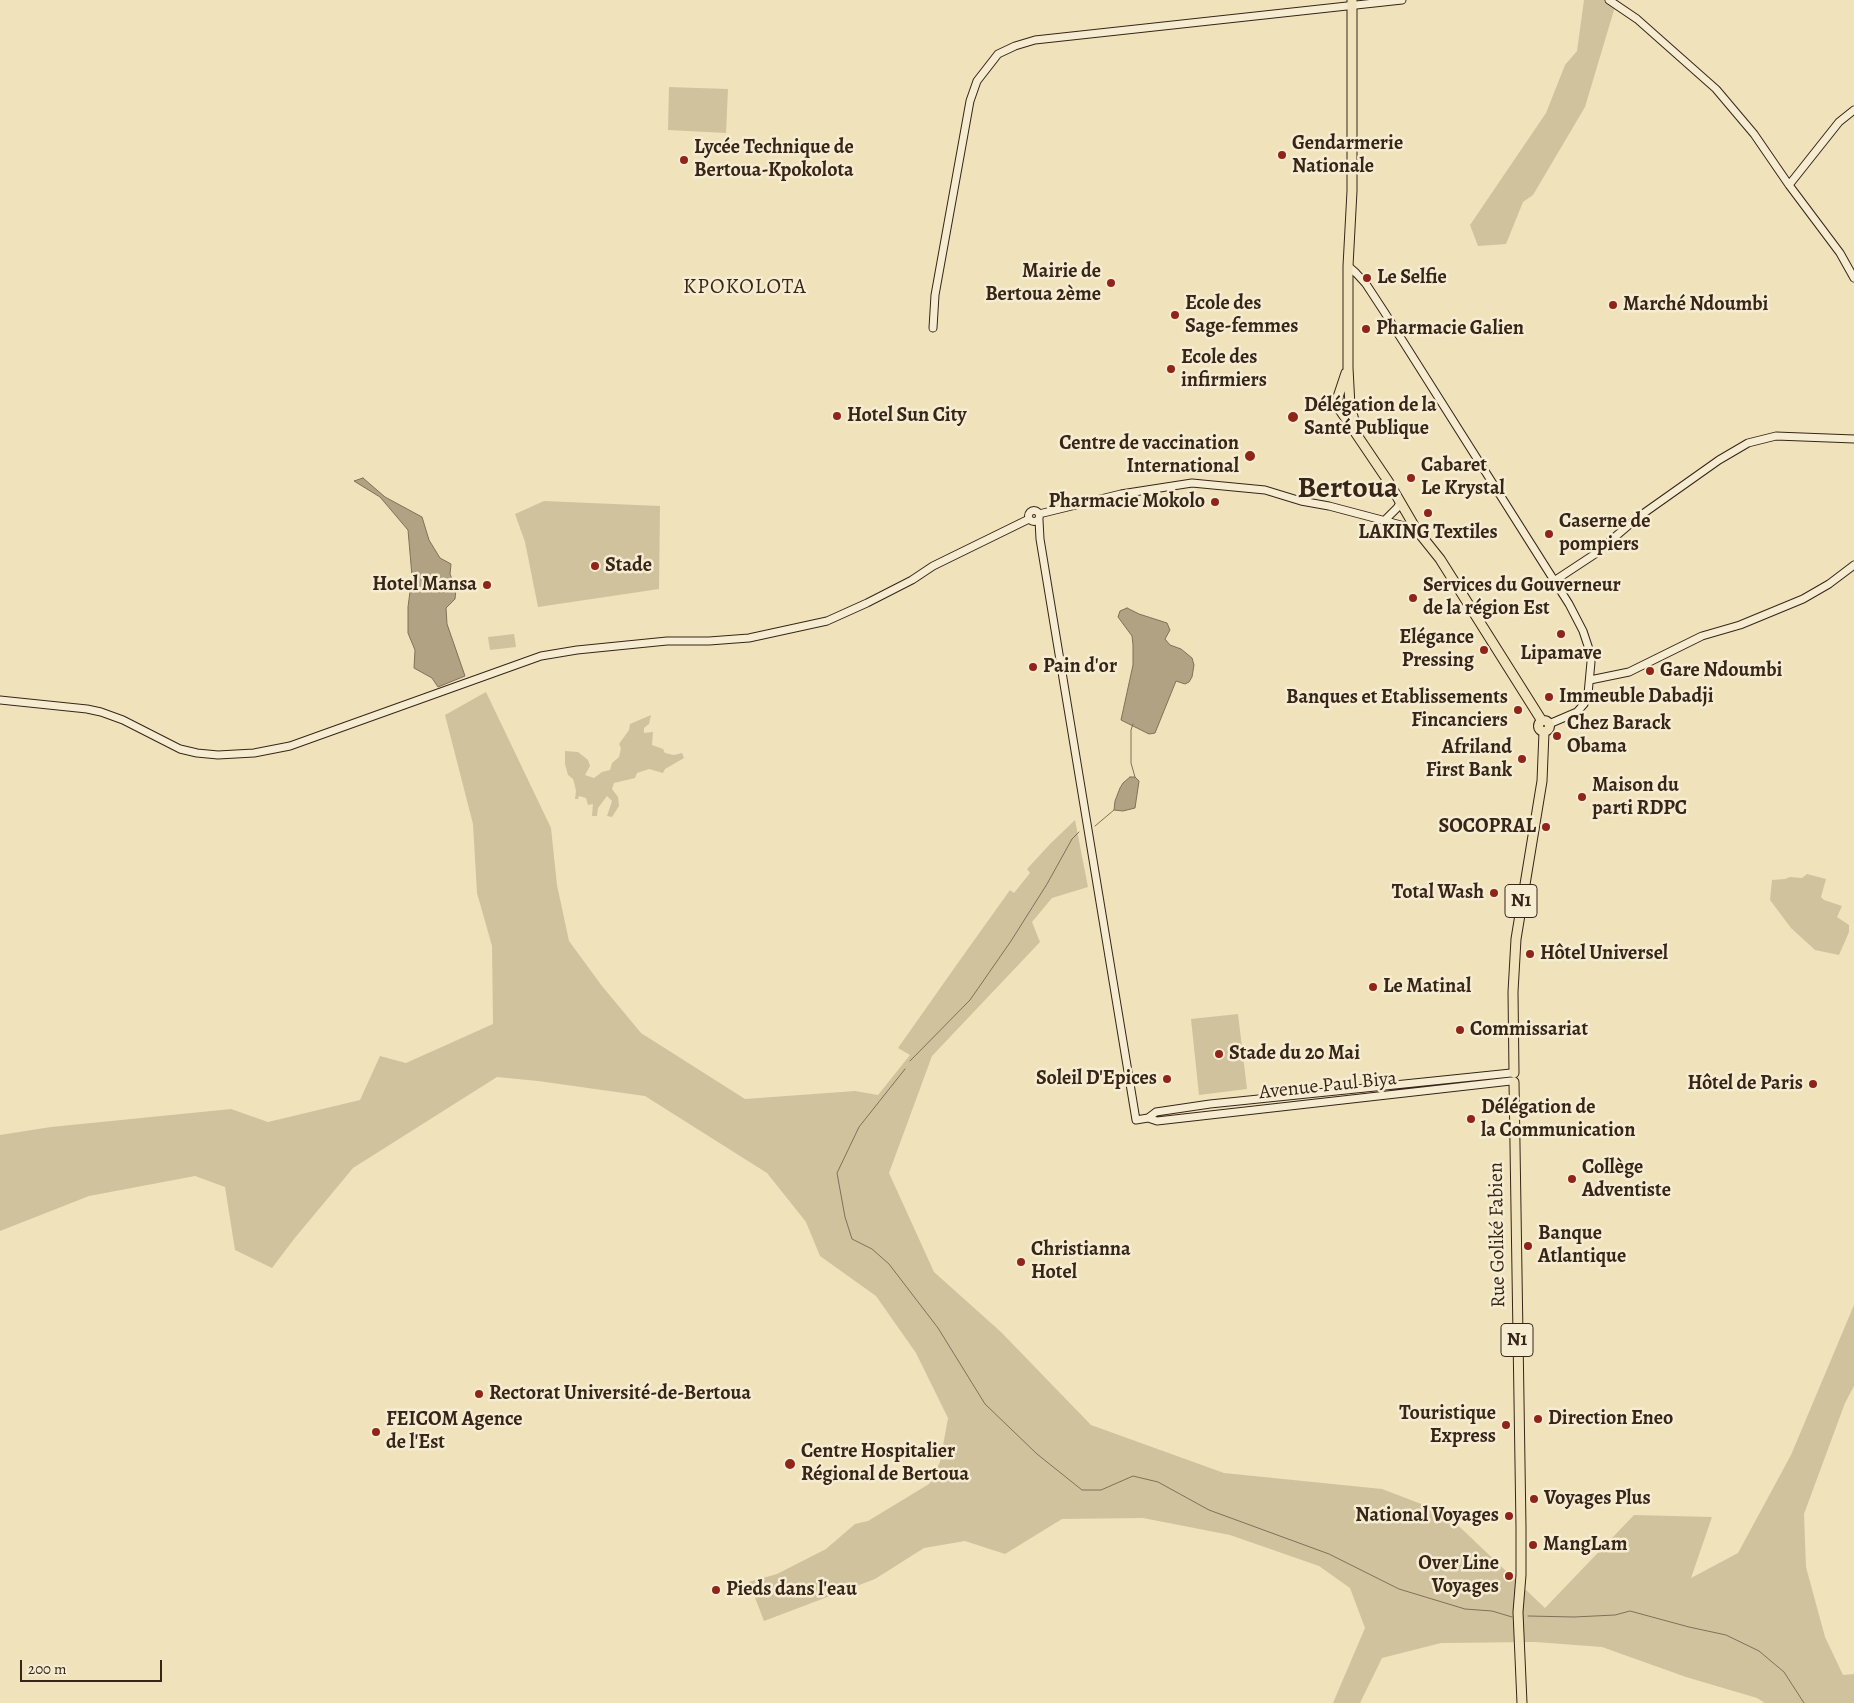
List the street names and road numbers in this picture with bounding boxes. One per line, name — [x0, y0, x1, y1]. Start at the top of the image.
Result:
road number: N1 — [1505, 884, 1537, 918]
street label: Avenue Paul Biya — [1258, 1067, 1398, 1105]
street label: Rue Goliké Fabien — [1485, 1162, 1511, 1308]
road number: N1 — [1501, 1324, 1533, 1356]

